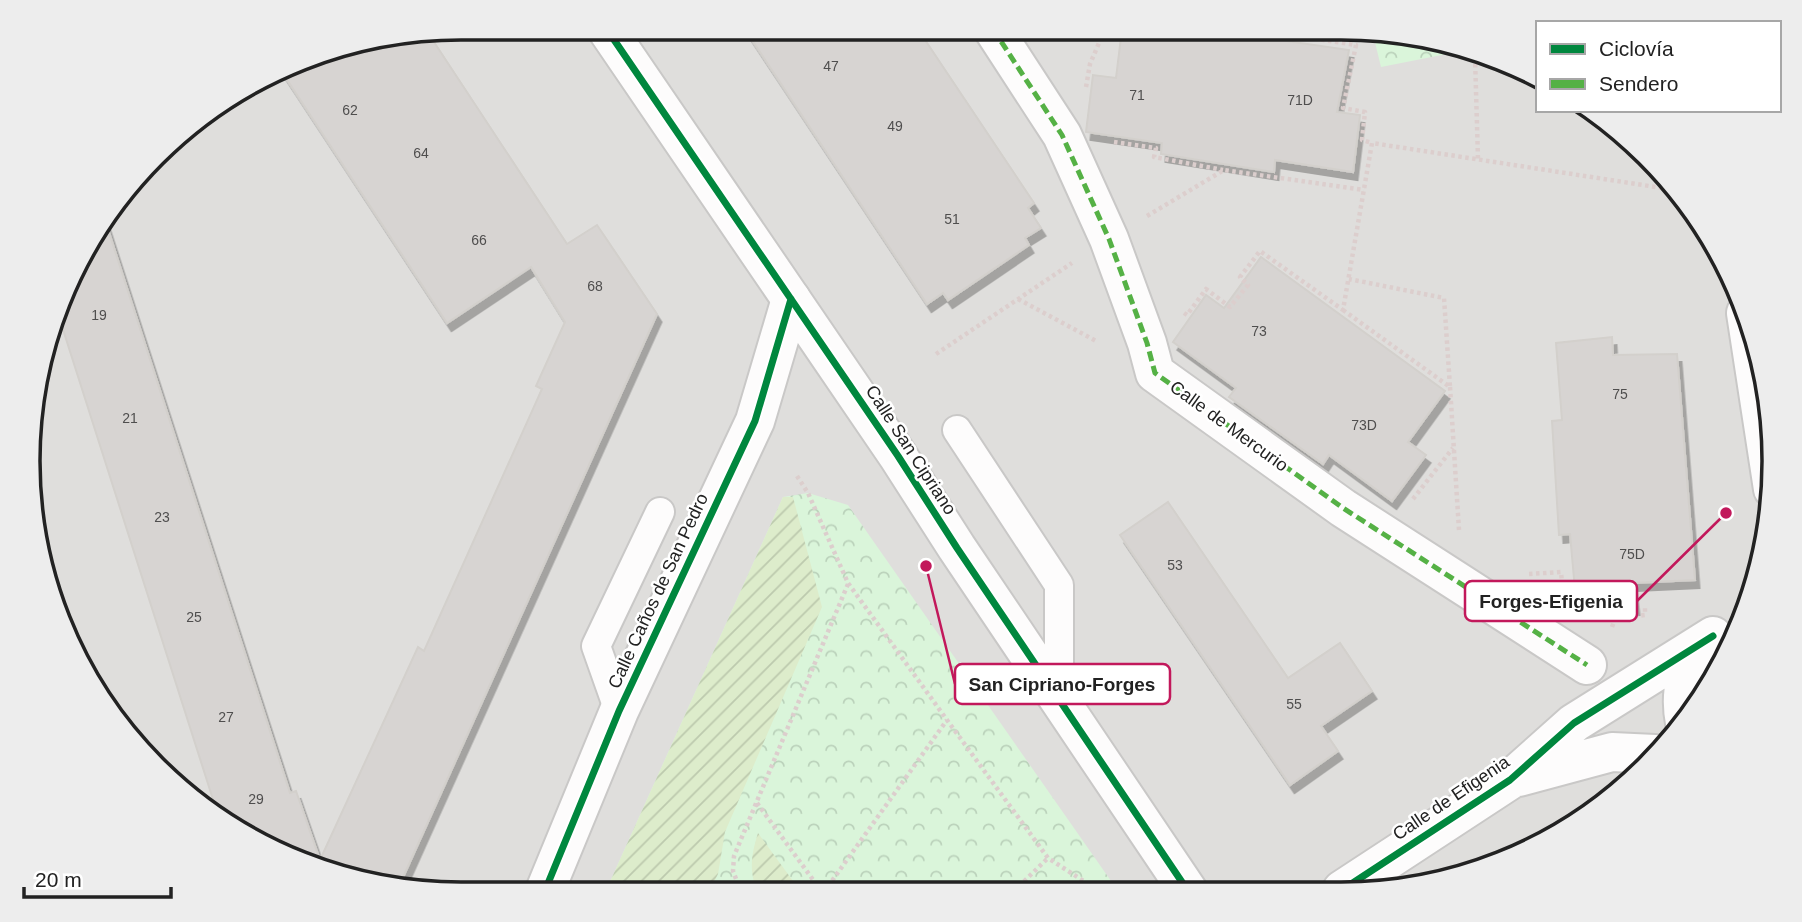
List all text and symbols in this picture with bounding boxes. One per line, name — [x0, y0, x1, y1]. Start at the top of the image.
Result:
legend — [1536, 21, 1781, 112]
text: Ciclovía — [1599, 37, 1674, 60]
house number: 47 — [823, 58, 839, 74]
text: Sendero — [1599, 72, 1678, 95]
house number: 71 — [1129, 87, 1145, 103]
house number: 71D — [1287, 92, 1313, 108]
house number: 62 — [342, 102, 358, 118]
house number: 49 — [887, 118, 903, 134]
house number: 64 — [413, 145, 429, 161]
house number: 51 — [944, 211, 960, 227]
house number: 66 — [471, 232, 487, 248]
house number: 68 — [587, 278, 603, 294]
house number: 19 — [91, 307, 107, 323]
house number: 73 — [1251, 323, 1267, 339]
street label: Calle de Mercurio — [1166, 376, 1292, 476]
street label: Calle San Cipriano — [862, 382, 960, 518]
house number: 75 — [1612, 386, 1628, 402]
house number: 21 — [122, 410, 138, 426]
house number: 73D — [1351, 417, 1377, 433]
street label: Calle Caños de San Pedro — [604, 490, 712, 692]
house number: 23 — [154, 509, 170, 525]
house number: 75D — [1619, 546, 1645, 562]
house number: 53 — [1167, 557, 1183, 573]
callout: Forges-Efigenia — [1465, 581, 1637, 621]
text: Forges-Efigenia — [1479, 591, 1623, 612]
house number: 25 — [186, 609, 202, 625]
callout: San Cipriano-Forges — [955, 664, 1170, 704]
text: San Cipriano-Forges — [969, 674, 1155, 695]
house number: 55 — [1286, 696, 1302, 712]
house number: 27 — [218, 709, 234, 725]
street label: Calle de Efigenia — [1389, 751, 1514, 844]
house number: 29 — [248, 791, 264, 807]
scale bar — [24, 856, 172, 900]
text: 20 m — [35, 868, 82, 891]

